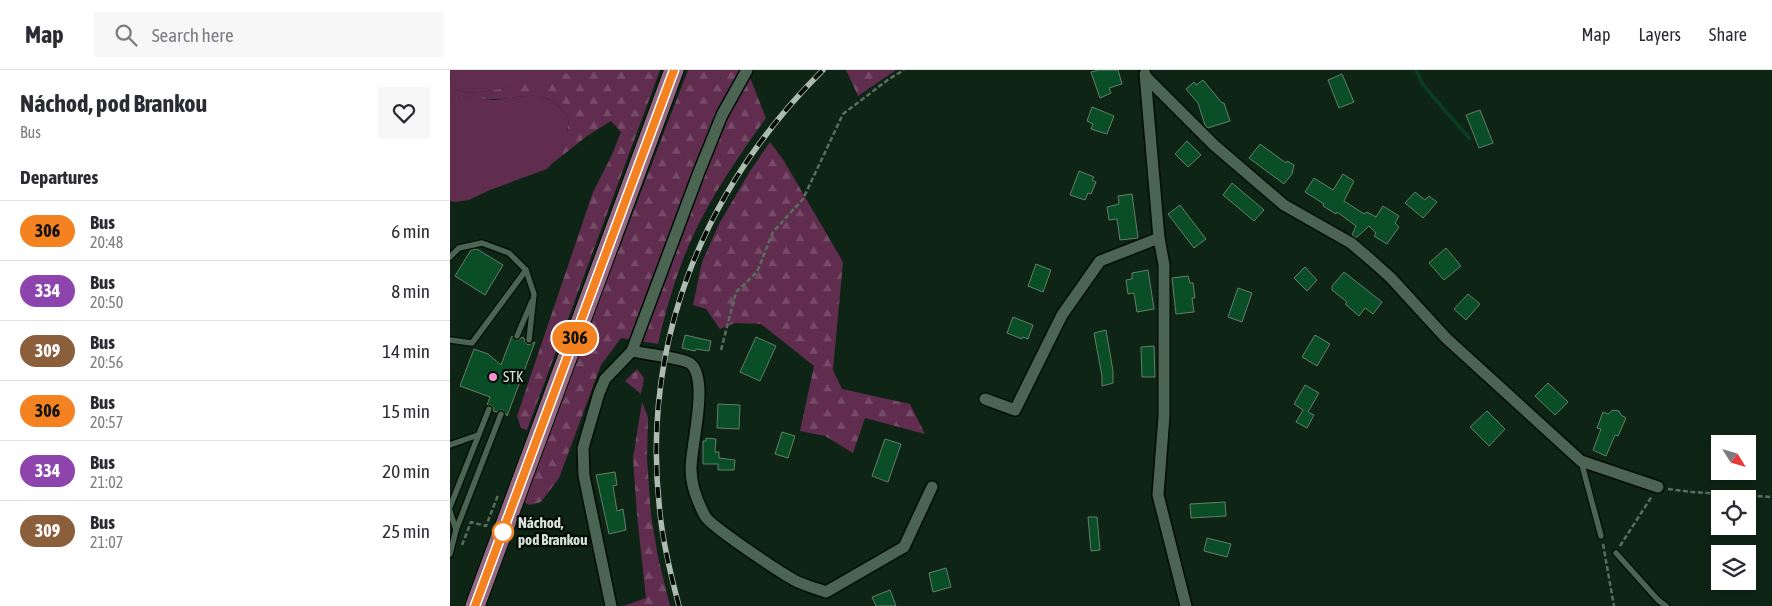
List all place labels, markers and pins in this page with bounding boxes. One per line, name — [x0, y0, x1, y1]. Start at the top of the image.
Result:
place label: STK — [503, 368, 524, 385]
marker: STK — [487, 371, 499, 383]
place label: Náchod, pod Brankou — [518, 514, 587, 548]
marker: Náchod, pod Brankou — [492, 521, 514, 543]

